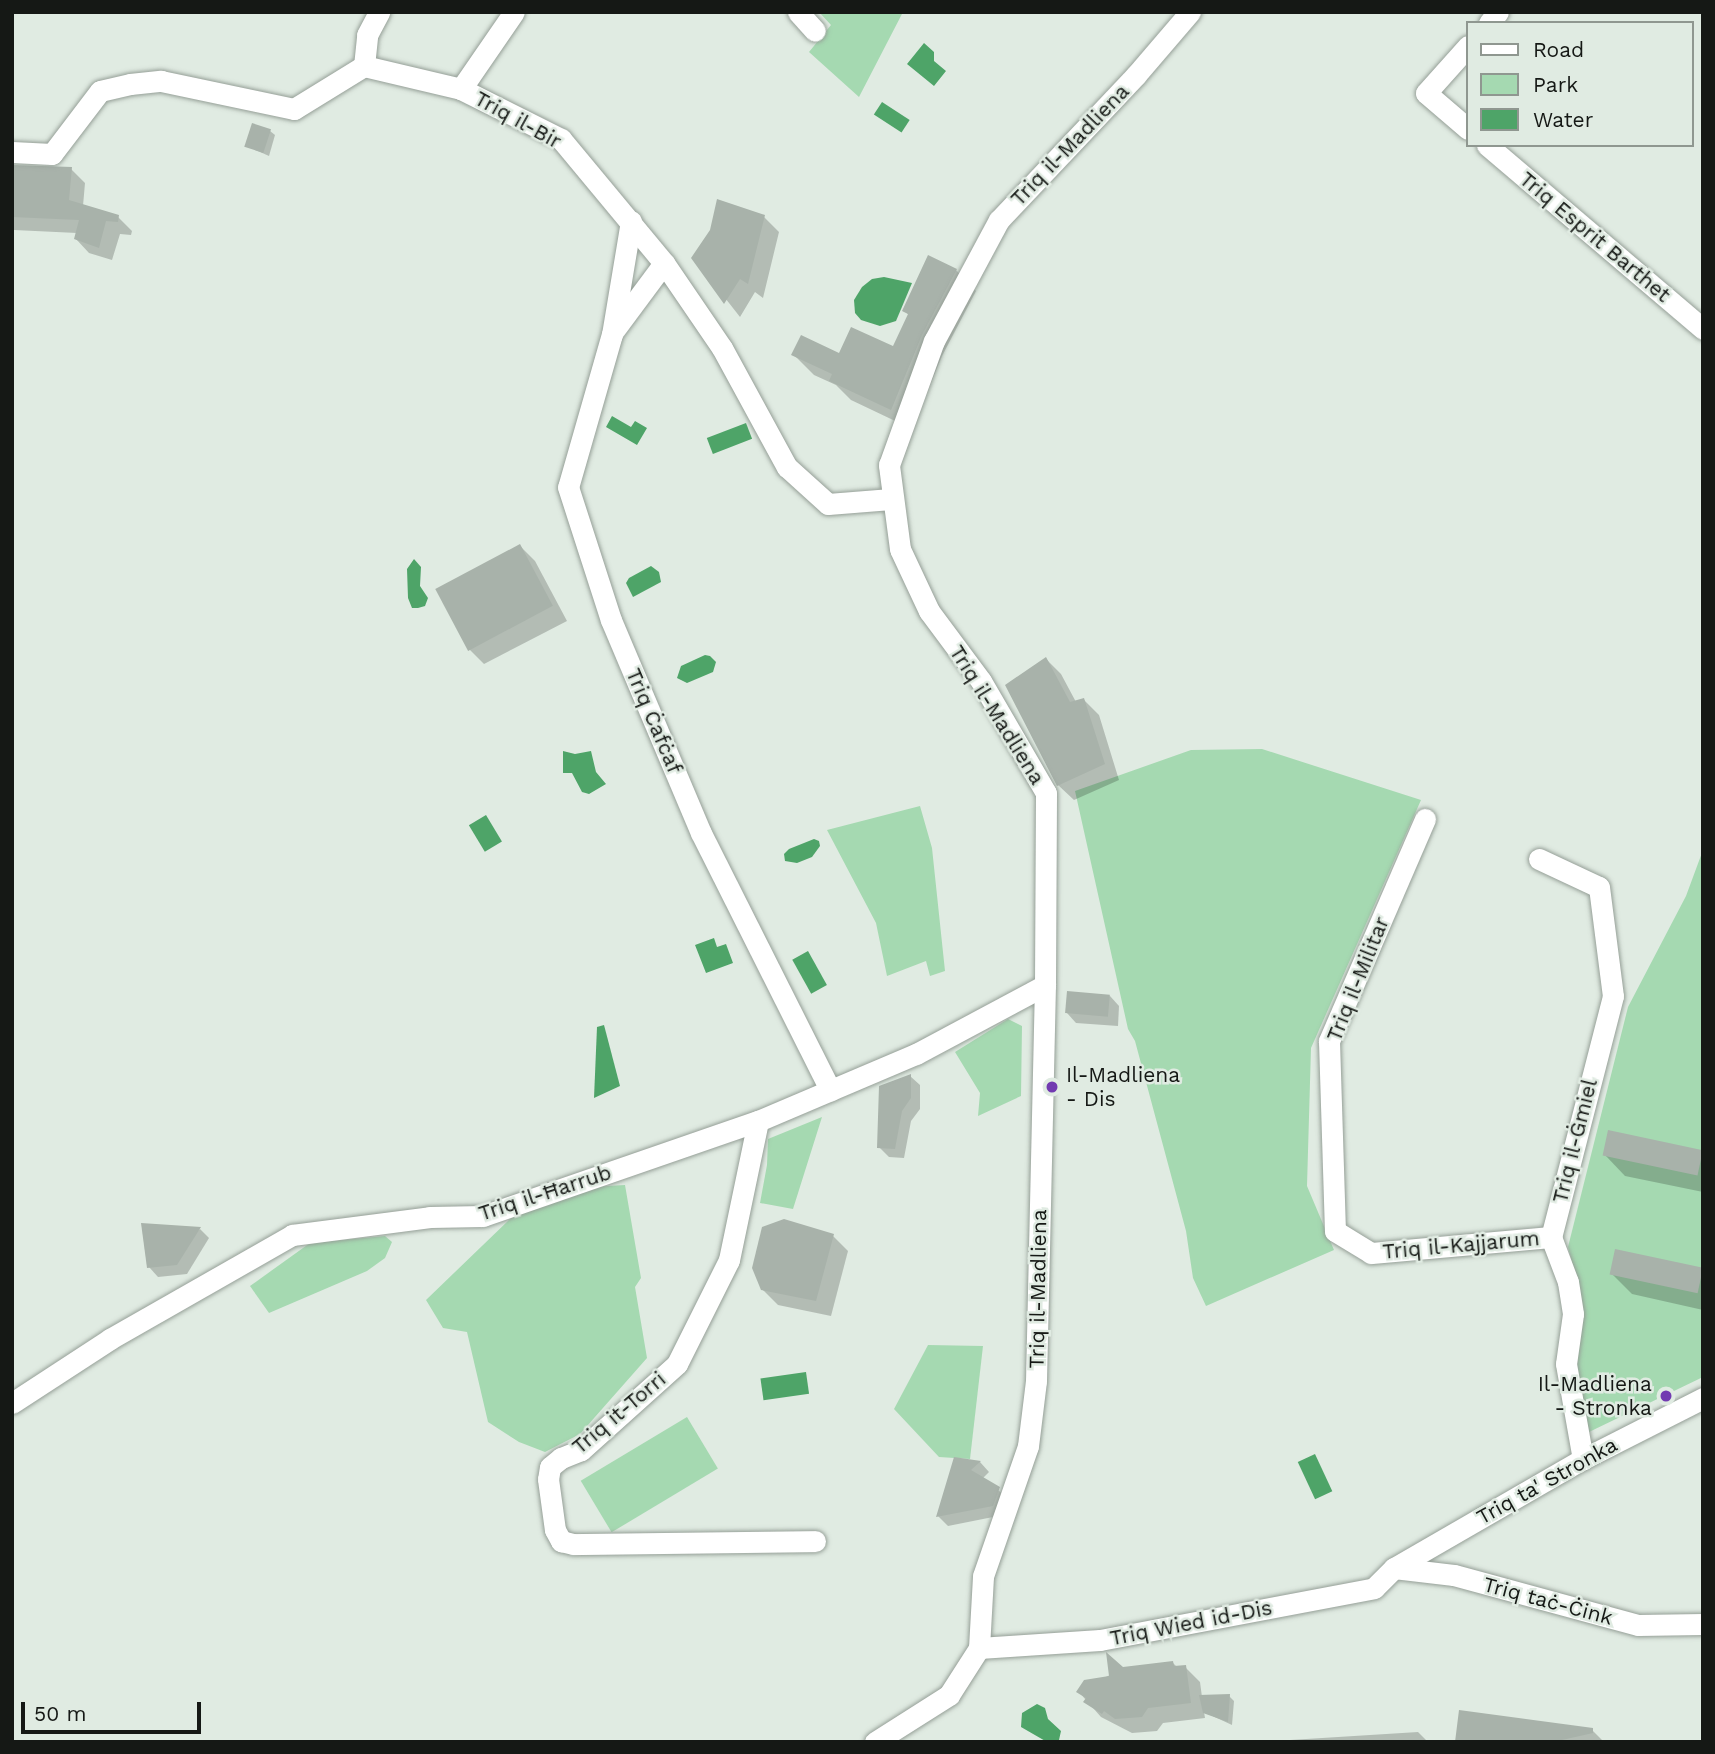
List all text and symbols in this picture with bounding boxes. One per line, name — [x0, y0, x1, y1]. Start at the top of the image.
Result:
legend — [1466, 21, 1694, 147]
text: Road — [1533, 37, 1584, 62]
text: Park — [1533, 72, 1578, 97]
street label: Triq il-Madliena — [1006, 79, 1134, 211]
street label: Triq il-Bir — [470, 86, 566, 154]
text: Water — [1533, 107, 1593, 132]
street label: Triq Esprit Barthet — [1514, 166, 1676, 308]
street label: Triq il-Madliena — [944, 641, 1050, 789]
street label: Triq Ċafċaf — [621, 665, 687, 777]
street label: Triq il-Militar — [1322, 913, 1394, 1045]
place label: Il-Madliena - Dis — [1066, 1062, 1180, 1112]
street label: Triq il-Ġmiel — [1547, 1076, 1603, 1206]
marker: Il-Madliena - Dis — [1044, 1079, 1060, 1095]
street label: Triq il-Ħarrub — [475, 1160, 615, 1226]
street label: Triq il-Madliena — [1024, 1209, 1052, 1369]
street label: Triq il-Kajjarum — [1381, 1226, 1541, 1264]
street label: Triq it-Torri — [567, 1367, 671, 1459]
place label: Il-Madliena - Stronka — [1538, 1371, 1652, 1421]
marker: Il-Madliena - Stronka — [1658, 1388, 1674, 1404]
street label: Triq ta' Stronka — [1472, 1432, 1622, 1530]
street label: Triq taċ-Ċink — [1480, 1572, 1616, 1630]
street label: Triq Wied id-Dis — [1108, 1595, 1274, 1651]
scale bar — [24, 1688, 205, 1732]
text: 50 m — [34, 1701, 86, 1726]

